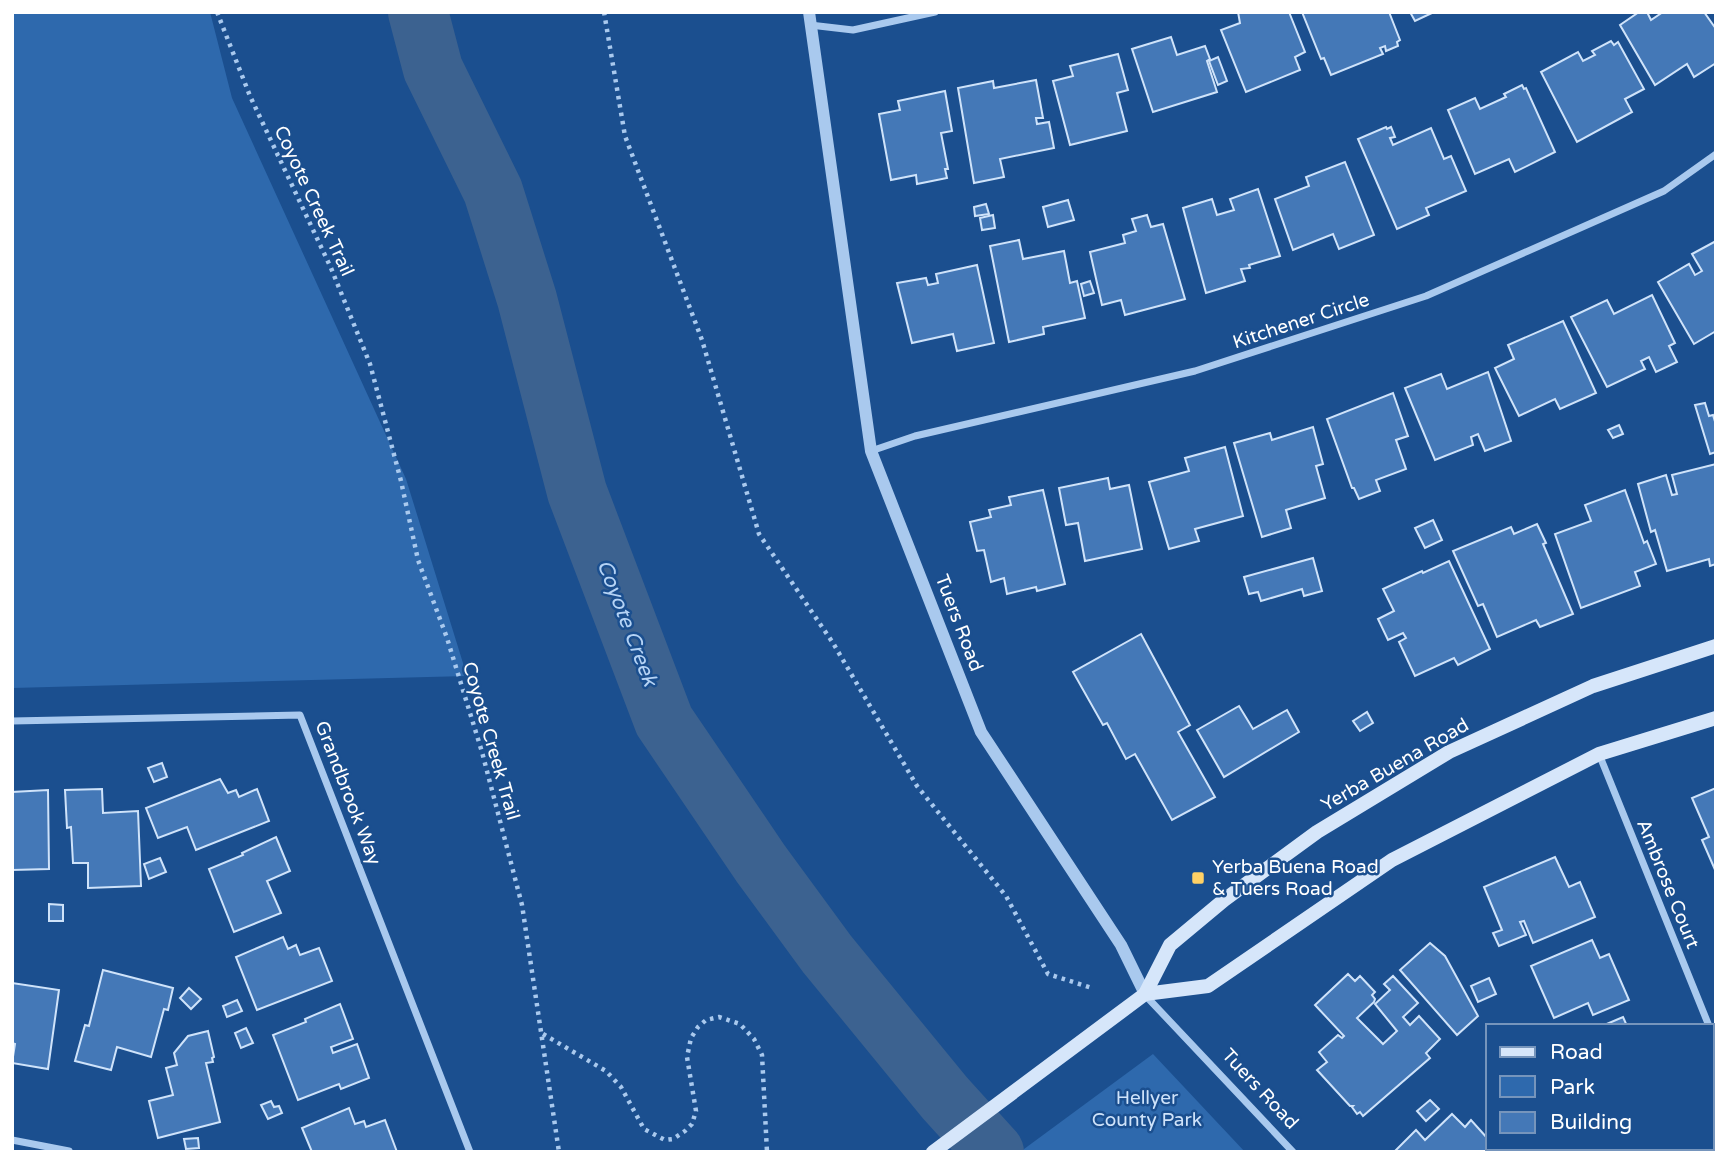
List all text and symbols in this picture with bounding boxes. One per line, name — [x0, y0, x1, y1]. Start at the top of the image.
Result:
street label: Coyote Creek Trail — [270, 122, 358, 280]
street label: Kitchener Circle — [1230, 289, 1372, 353]
water label: Coyote Creek — [591, 556, 663, 691]
street label: Tuers Road — [930, 572, 988, 674]
street label: Coyote Creek Trail — [458, 659, 524, 823]
street label: Yerba Buena Road — [1317, 714, 1473, 816]
street label: Grandbrook Way — [310, 718, 386, 868]
street label: Ambrose Court — [1632, 816, 1704, 952]
place label: Yerba Buena Road & Tuers Road — [1212, 856, 1379, 900]
marker: Yerba Buena Road & Tuers Road — [1190, 870, 1206, 886]
legend — [1486, 1024, 1714, 1150]
text: Road — [1550, 1040, 1603, 1065]
street label: Tuers Road — [1217, 1044, 1303, 1134]
text: Park — [1550, 1075, 1595, 1100]
park label: Hellyer County Park — [1092, 1087, 1202, 1131]
text: Building — [1550, 1110, 1632, 1135]

